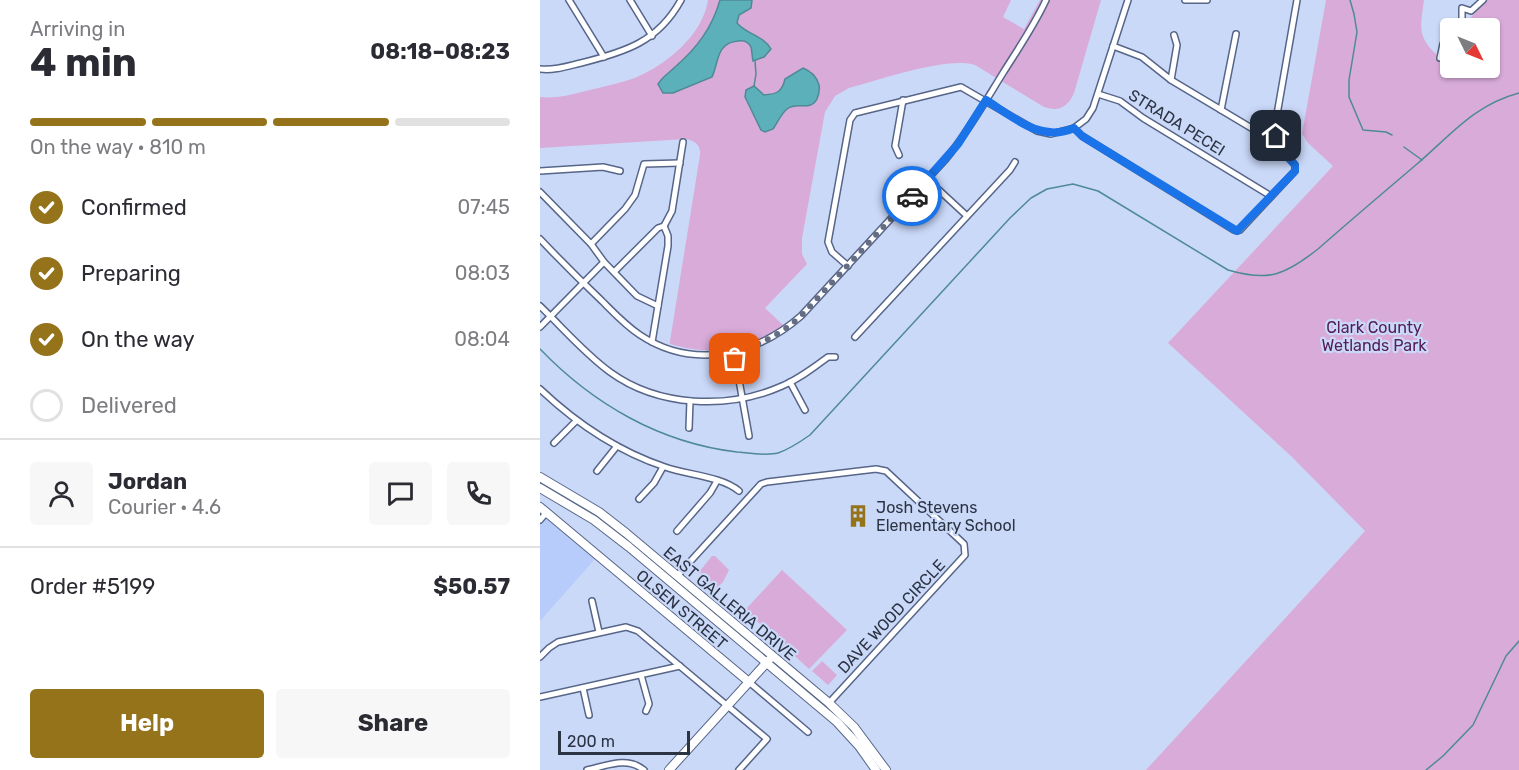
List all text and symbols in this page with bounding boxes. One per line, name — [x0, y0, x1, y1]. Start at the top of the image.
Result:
text: Arriving in — [30, 17, 125, 41]
north arrow — [1440, 18, 1500, 78]
map controls — [1440, 18, 1500, 78]
text: 08:18–08:23 — [370, 38, 510, 65]
text: 4 min — [30, 40, 137, 86]
street label: STRADA PECEI — [1125, 85, 1228, 160]
pin — [1250, 110, 1301, 161]
icon: home — [1259, 119, 1292, 152]
text: On the way · 810 m — [30, 135, 206, 159]
courier — [882, 166, 942, 226]
icon: car — [896, 180, 929, 213]
icon: check — [30, 191, 63, 224]
text: Confirmed — [81, 194, 187, 221]
text: 07:45 — [458, 195, 510, 219]
icon: check — [30, 257, 63, 290]
text: Preparing — [81, 260, 181, 287]
text: 08:03 — [455, 261, 510, 285]
park label: Clark County Wetlands Park — [1322, 318, 1427, 355]
icon: check — [30, 323, 63, 356]
text: On the way — [81, 326, 195, 353]
text: 08:04 — [454, 327, 510, 351]
pin — [709, 333, 760, 384]
icon: bag — [718, 342, 751, 375]
text: Delivered — [81, 392, 177, 419]
button: person — [30, 462, 93, 525]
button: chat — [369, 462, 432, 525]
button: phone — [447, 462, 510, 525]
text: Jordan — [108, 468, 187, 495]
text: Courier · 4.6 — [108, 495, 221, 519]
place label: Josh Stevens Elementary School — [876, 498, 1016, 535]
building icon: Josh Stevens Elementary School — [845, 503, 871, 529]
street label: EAST GALLERIA DRIVE — [660, 542, 800, 664]
street label: DAVE WOOD CIRCLE — [834, 555, 949, 677]
street label: OLSEN STREET — [632, 566, 731, 653]
text: Order #5199 — [30, 573, 155, 600]
text: $50.57 — [433, 573, 510, 600]
button: Help — [30, 689, 264, 758]
button: Share — [276, 689, 510, 758]
scale bar — [558, 728, 690, 756]
text: 200 m — [567, 732, 615, 751]

